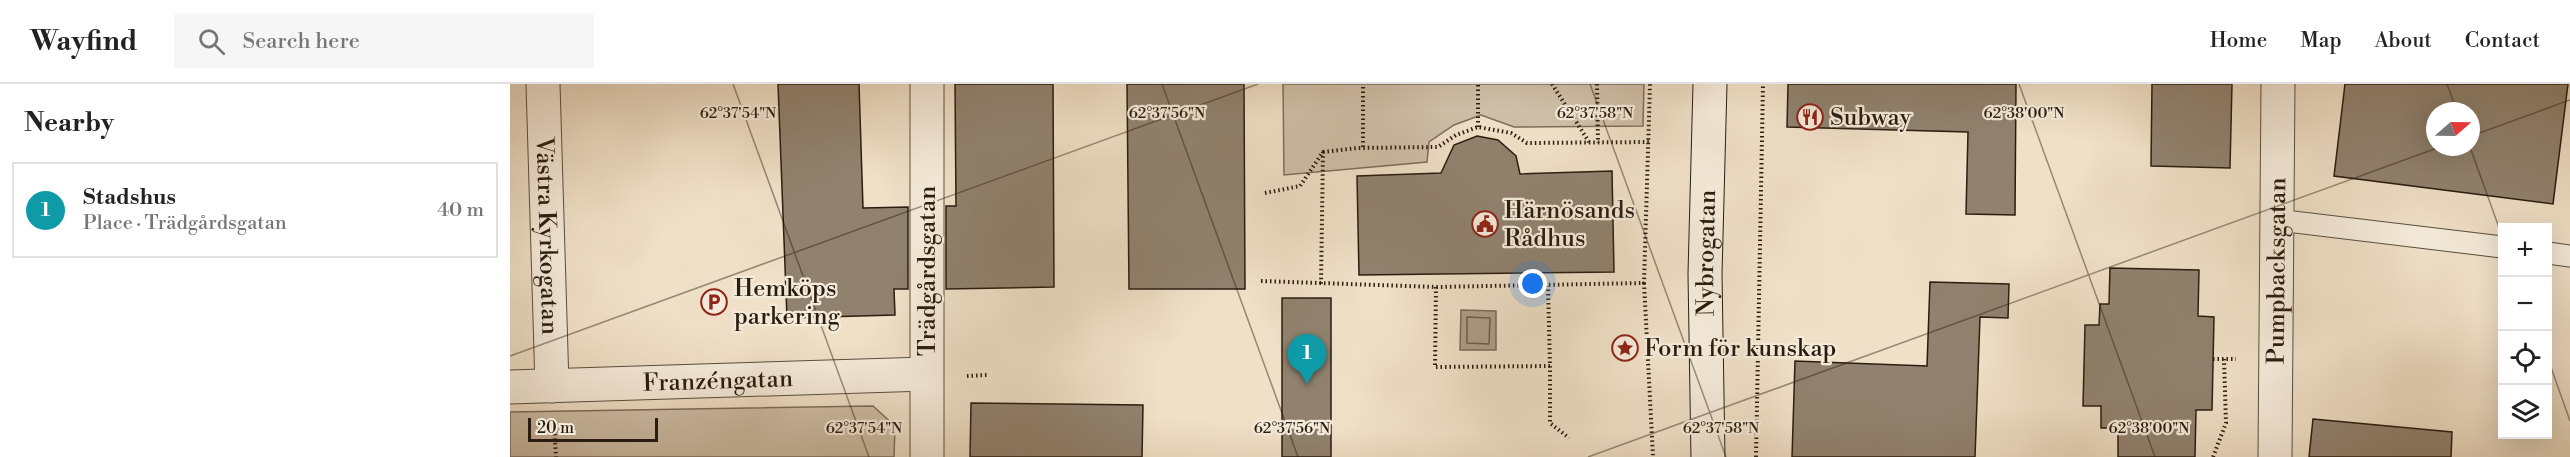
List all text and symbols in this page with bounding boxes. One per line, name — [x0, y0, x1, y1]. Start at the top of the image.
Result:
search box — [174, 14, 594, 68]
text: Wayfind — [30, 24, 138, 59]
icon: search — [195, 25, 228, 58]
text: Search here — [243, 28, 360, 55]
text: Home — [2210, 28, 2267, 54]
text: Map — [2300, 28, 2342, 54]
text: About — [2375, 28, 2432, 54]
text: Contact — [2465, 28, 2540, 54]
restaurant icon: Subway — [1795, 102, 1825, 132]
north arrow — [2426, 102, 2480, 156]
place label: Subway — [1830, 103, 1912, 133]
text: 62°37'54"N — [700, 104, 776, 123]
text: 62°37'56"N — [1129, 104, 1205, 123]
text: 62°37'58"N — [1557, 104, 1633, 123]
text: 62°38'00"N — [1984, 104, 2064, 123]
text: Nearby — [24, 107, 114, 139]
street label: Västra Kyrkogatan — [529, 136, 564, 335]
street label: Pumpbacksgatan — [2262, 177, 2293, 365]
text: Stadshus — [83, 184, 176, 211]
street label: Trädgårdsgatan — [913, 186, 943, 356]
street label: Nybrogatan — [1691, 189, 1723, 317]
place label: Härnösands Rådhus — [1504, 196, 1635, 254]
text: 1 — [41, 198, 50, 223]
text: 40 m — [437, 198, 484, 223]
public building icon: Härnösands Rådhus — [1470, 209, 1500, 239]
text: Place · Trädgårdsgatan — [83, 211, 287, 236]
map controls — [2498, 223, 2552, 439]
button: + — [2498, 223, 2552, 277]
your location — [1518, 269, 1547, 298]
place label: Hemköps parkering — [734, 274, 841, 332]
button: − — [2498, 277, 2552, 331]
parking icon: Hemköps parkering — [699, 287, 729, 317]
button: locate — [2498, 331, 2552, 385]
place icon: Form för kunskap — [1610, 333, 1640, 363]
pin: 1 — [1288, 334, 1326, 384]
place label: Form för kunskap — [1644, 334, 1836, 364]
street label: Franzéngatan — [642, 364, 793, 399]
button: layers — [2498, 385, 2552, 439]
scale bar — [528, 415, 658, 442]
text: 20 m — [537, 418, 574, 438]
text: 62°37'54"N — [826, 419, 902, 438]
text: 62°37'56"N — [1254, 419, 1330, 438]
text: 62°37'58"N — [1683, 419, 1759, 438]
text: 62°38'00"N — [2109, 419, 2189, 438]

